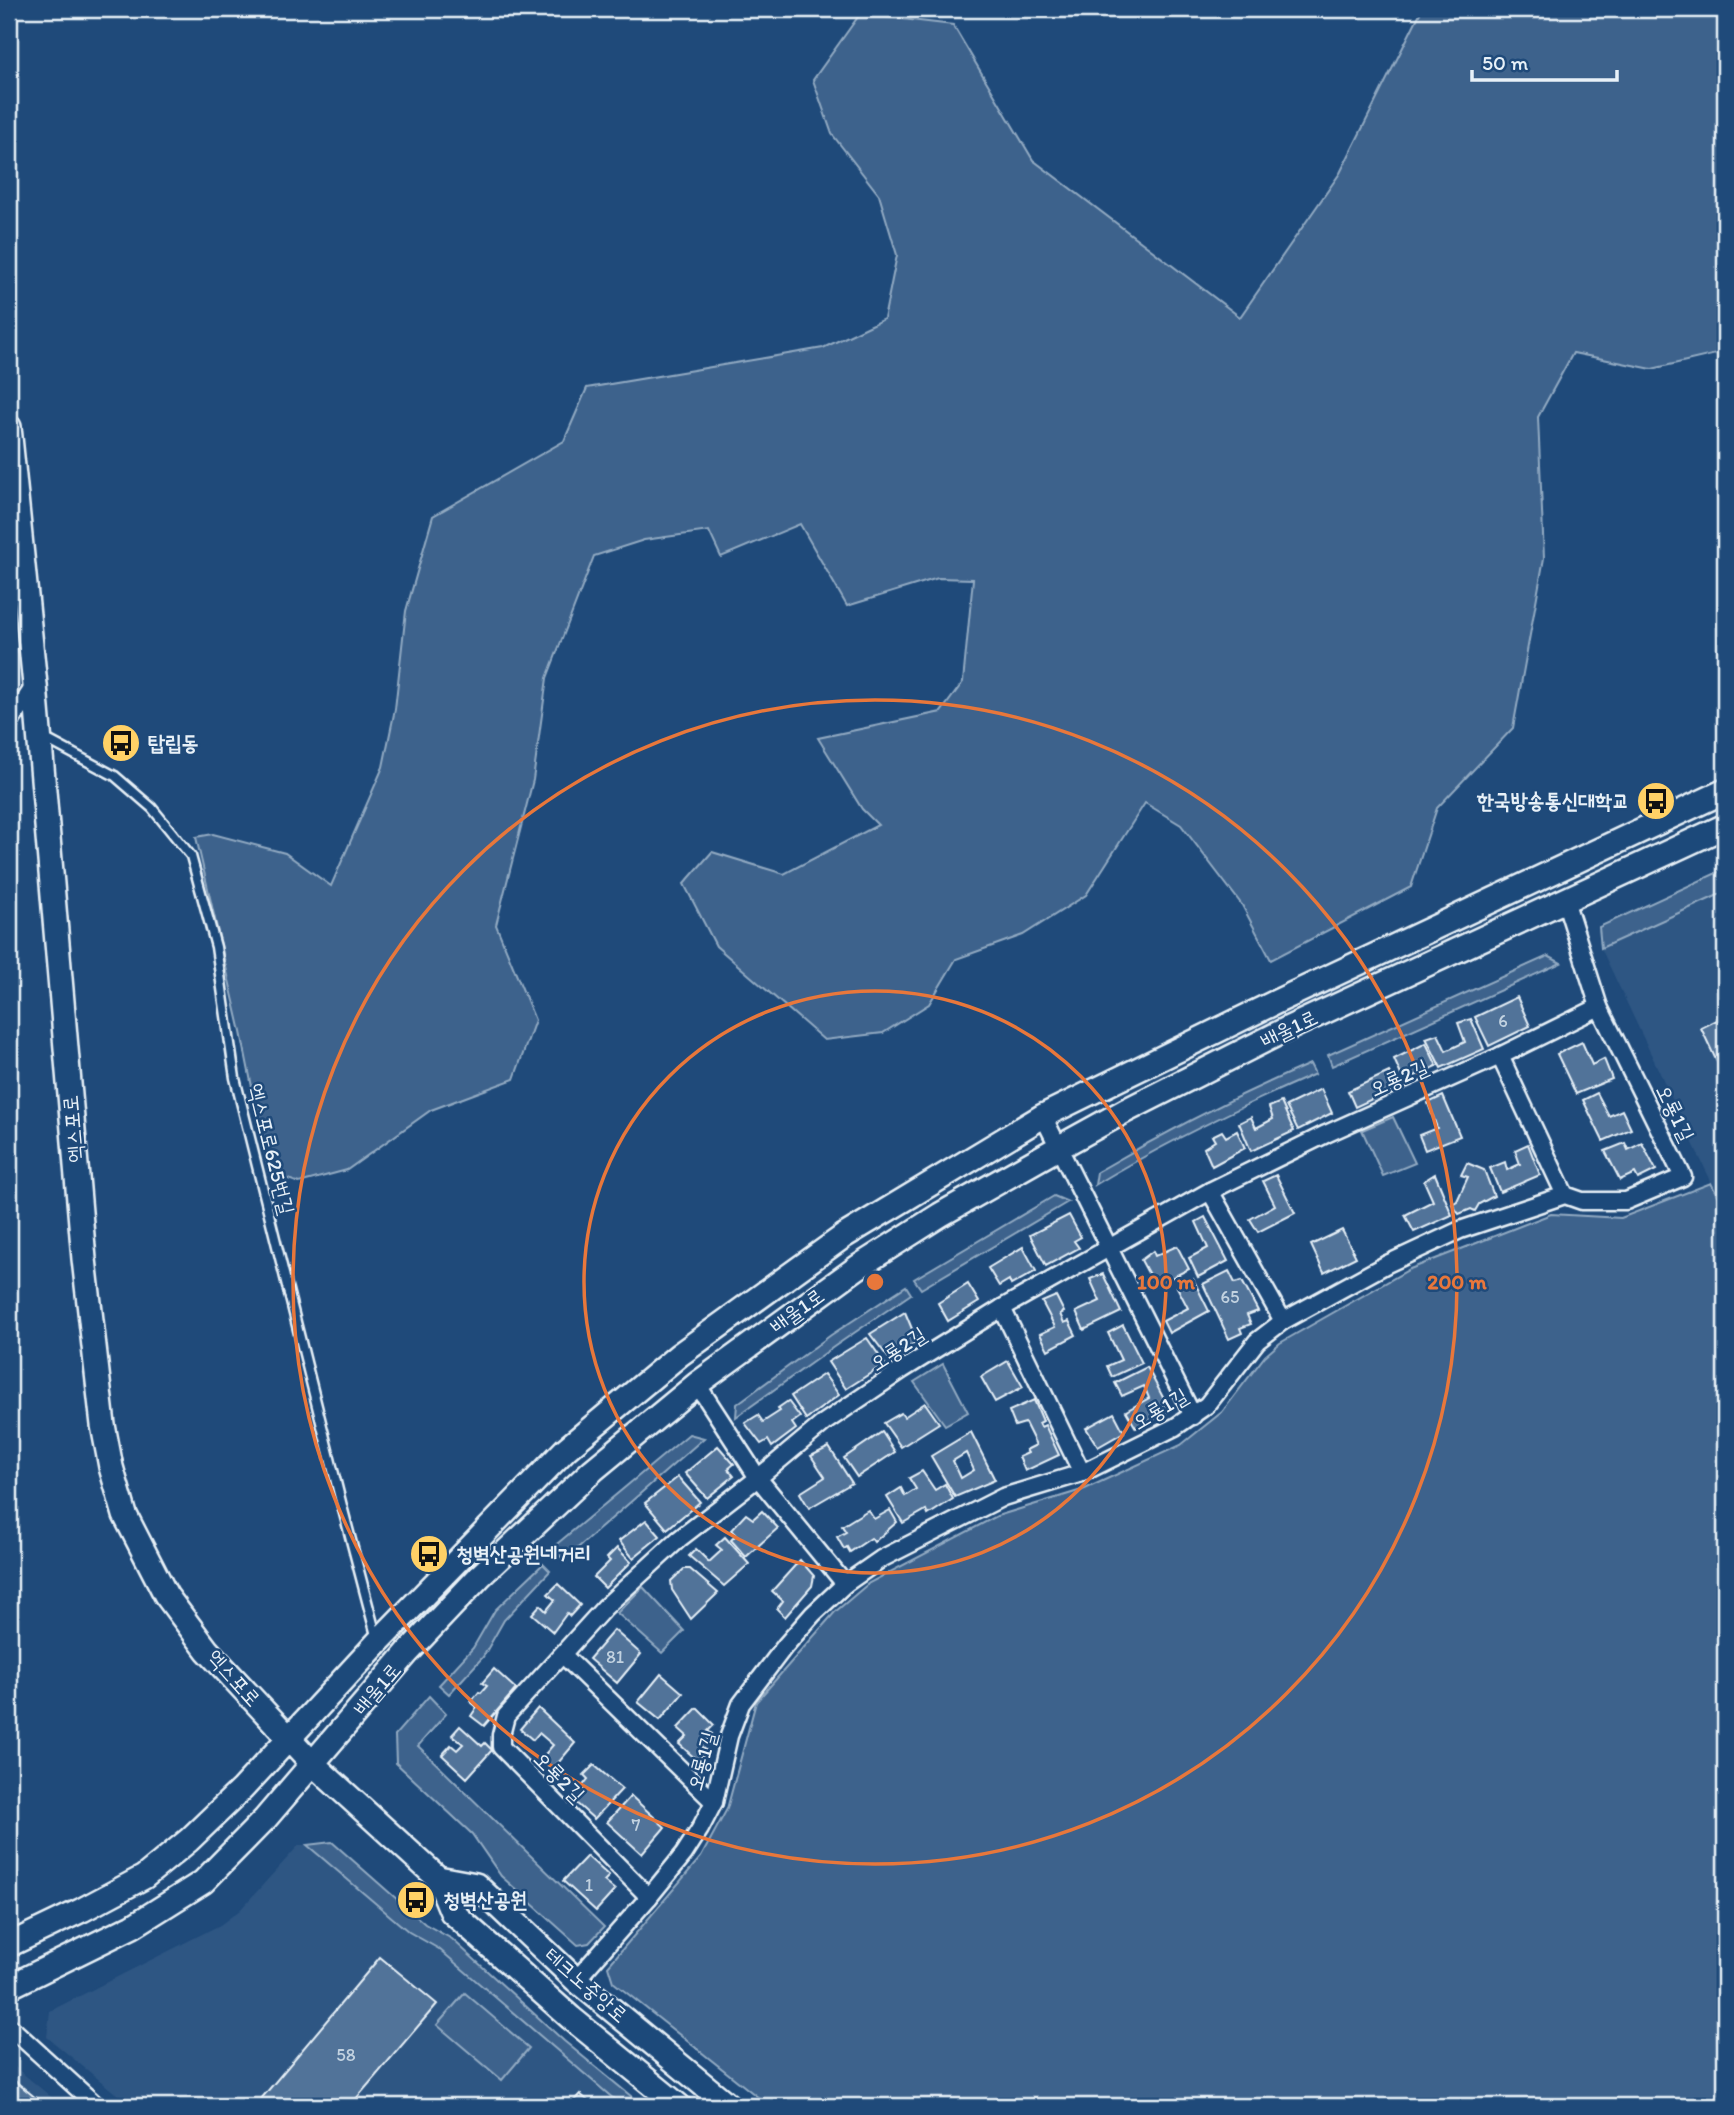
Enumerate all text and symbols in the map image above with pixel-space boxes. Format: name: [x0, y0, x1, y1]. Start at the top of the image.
scale bar: [1472, 38, 1617, 82]
text: 50 m: [1482, 50, 1529, 75]
bus stop icon: 탑립동: [100, 722, 142, 764]
place label: 탑립동: [148, 730, 199, 755]
bus stop icon: 한국방송통신대학교: [1635, 780, 1677, 822]
place label: 한국방송통신대학교: [1476, 788, 1629, 813]
street label: 배울1로: [1256, 1004, 1321, 1053]
house number: 6: [1498, 1010, 1508, 1032]
street label: 오룡2길: [1366, 1054, 1432, 1102]
street label: 오룡1길: [1651, 1080, 1700, 1146]
street label: 엑스포로625번길: [243, 1081, 300, 1217]
street label: 엑스포로: [57, 1094, 88, 1164]
text: 100 m: [1137, 1269, 1195, 1294]
text: 200 m: [1427, 1269, 1487, 1294]
centre of rings: [863, 1270, 887, 1294]
street label: 배울1로: [765, 1283, 829, 1338]
house number: 65: [1221, 1286, 1239, 1308]
street label: 오룡2길: [865, 1321, 931, 1376]
street label: 오룡1길: [1127, 1382, 1192, 1435]
bus stop icon: 청벽산공원네거리: [408, 1533, 450, 1575]
place label: 청벽산공원네거리: [456, 1541, 591, 1566]
street label: 엑스포로: [202, 1644, 266, 1711]
house number: 81: [606, 1646, 624, 1668]
street label: 배울1로: [348, 1657, 406, 1720]
street label: 오룡1길: [682, 1728, 721, 1793]
street label: 오룡2길: [529, 1746, 590, 1807]
house number: 7: [632, 1814, 641, 1836]
house number: 1: [585, 1874, 593, 1896]
bus stop icon: 청벽산공원: [395, 1879, 437, 1921]
place label: 청벽산공원: [443, 1887, 528, 1912]
street label: 테크노중앙로: [540, 1942, 633, 2027]
house number: 58: [336, 2044, 356, 2066]

